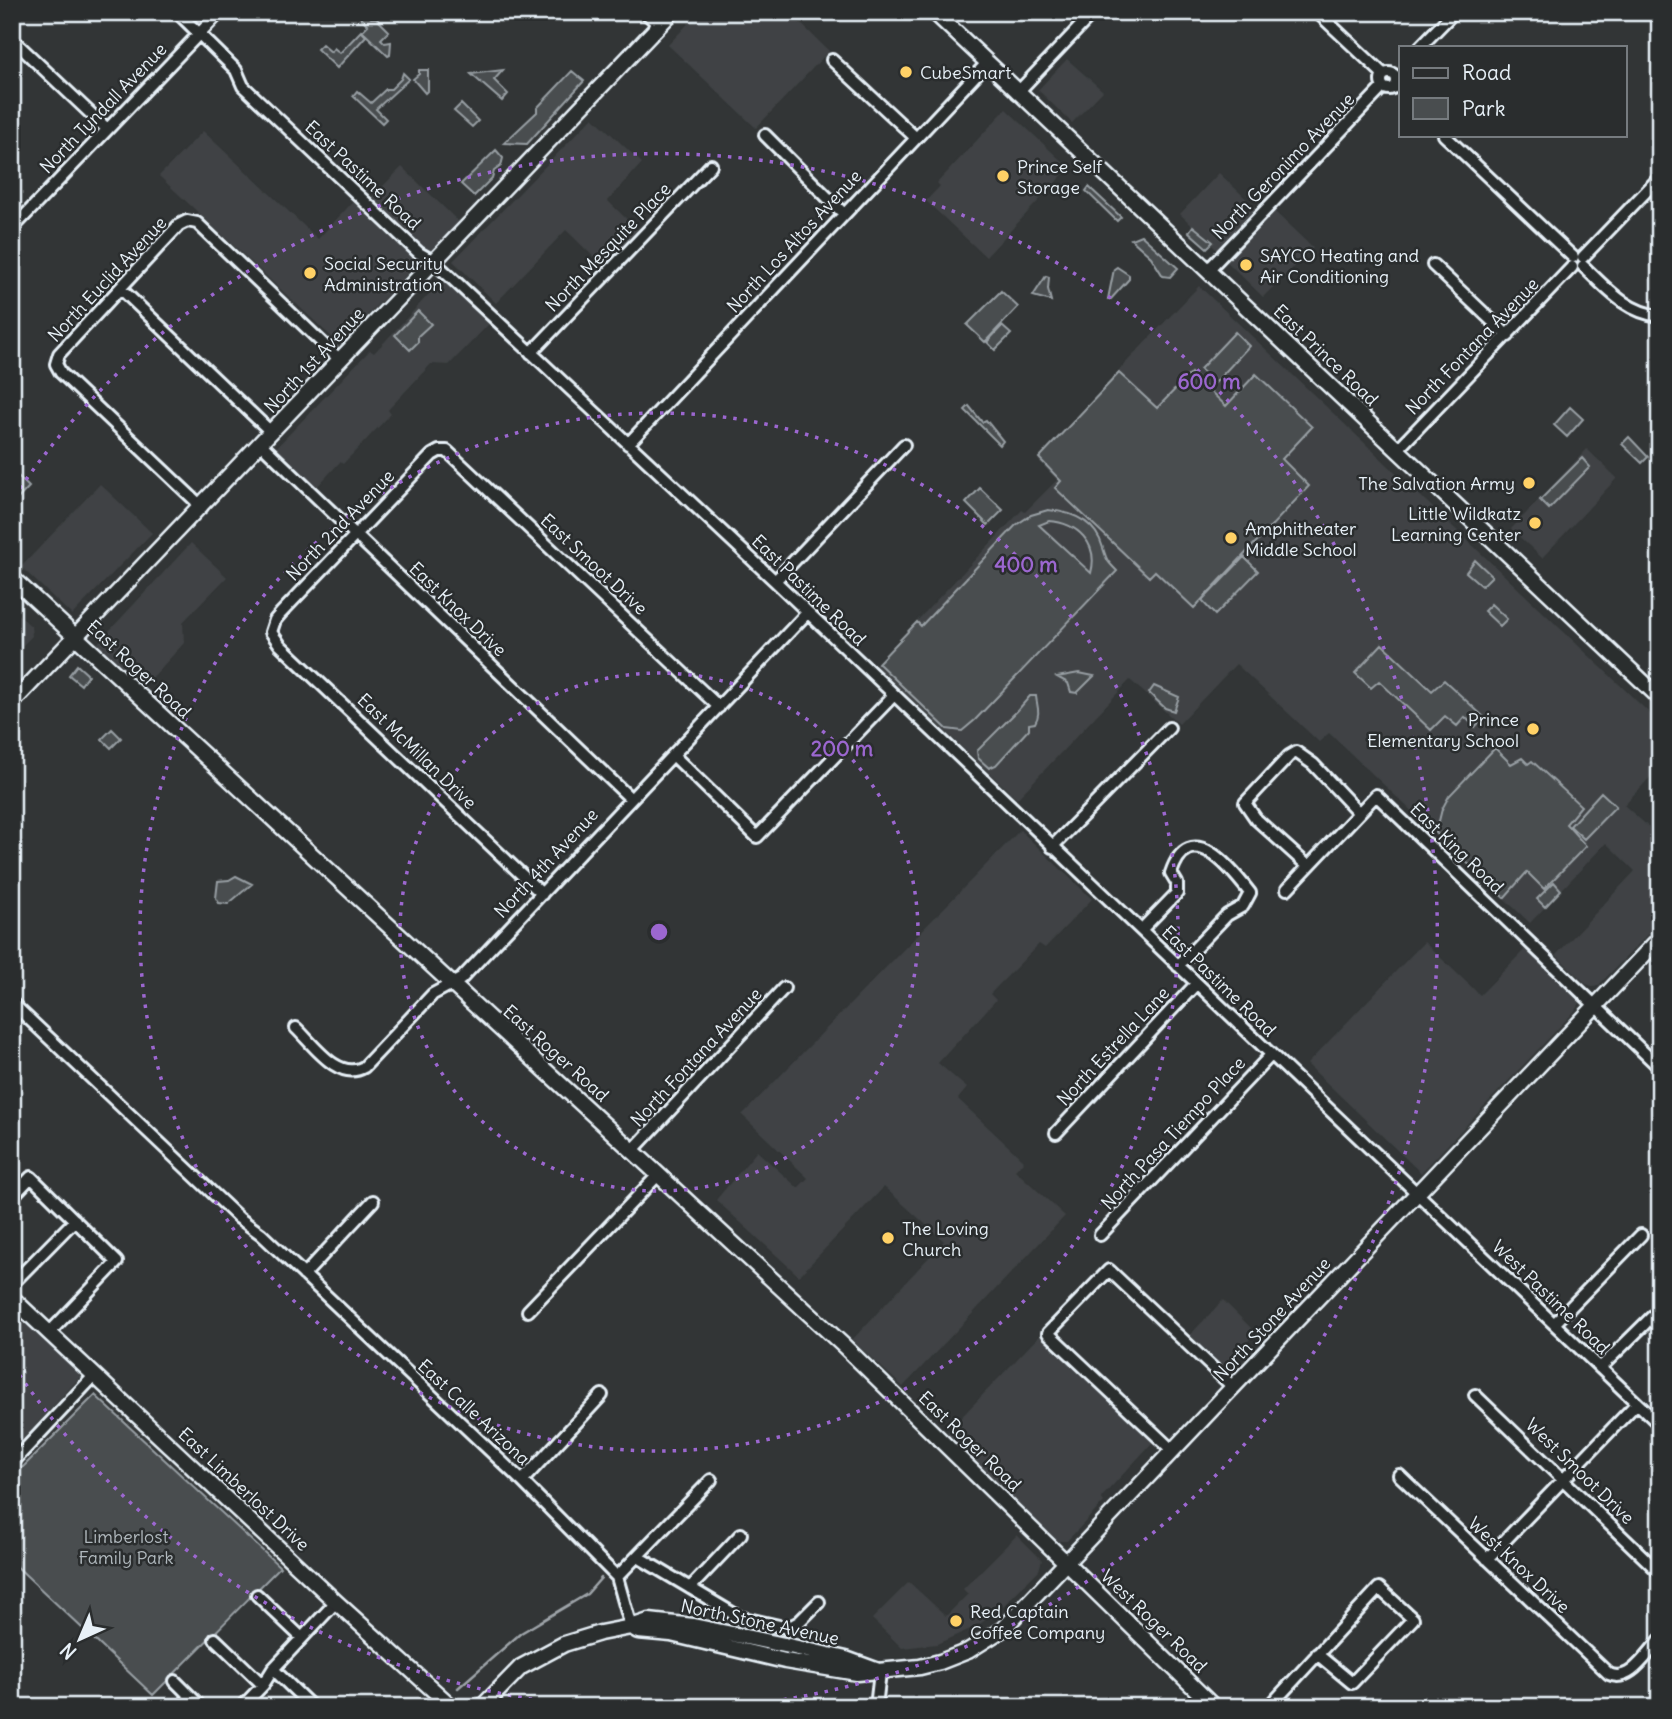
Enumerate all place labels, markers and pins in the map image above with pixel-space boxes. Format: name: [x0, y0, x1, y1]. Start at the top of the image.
place label: CubeSmart: [920, 61, 1011, 84]
marker: CubeSmart: [898, 64, 914, 80]
place label: Prince Self Storage: [1017, 155, 1103, 199]
marker: Prince Self Storage: [995, 168, 1011, 184]
place label: SAYCO Heating and Air Conditioning: [1260, 244, 1420, 288]
place label: Social Security Administration: [324, 252, 443, 296]
marker: SAYCO Heating and Air Conditioning: [1238, 257, 1254, 273]
marker: Social Security Administration: [302, 265, 318, 281]
place label: The Salvation Army: [1358, 472, 1515, 495]
marker: The Salvation Army: [1521, 475, 1537, 491]
place label: Little Wildkatz Learning Center: [1391, 502, 1522, 546]
marker: Little Wildkatz Learning Center: [1527, 515, 1543, 531]
place label: Amphitheater Middle School: [1245, 517, 1357, 561]
marker: Amphitheater Middle School: [1223, 530, 1239, 546]
place label: Prince Elementary School: [1367, 708, 1519, 752]
marker: Prince Elementary School: [1525, 721, 1541, 737]
centre of rings: [647, 920, 671, 944]
place label: The Loving Church: [902, 1217, 989, 1261]
marker: The Loving Church: [880, 1230, 896, 1246]
place label: Red Captain Coffee Company: [970, 1600, 1105, 1644]
marker: Red Captain Coffee Company: [948, 1613, 964, 1629]

